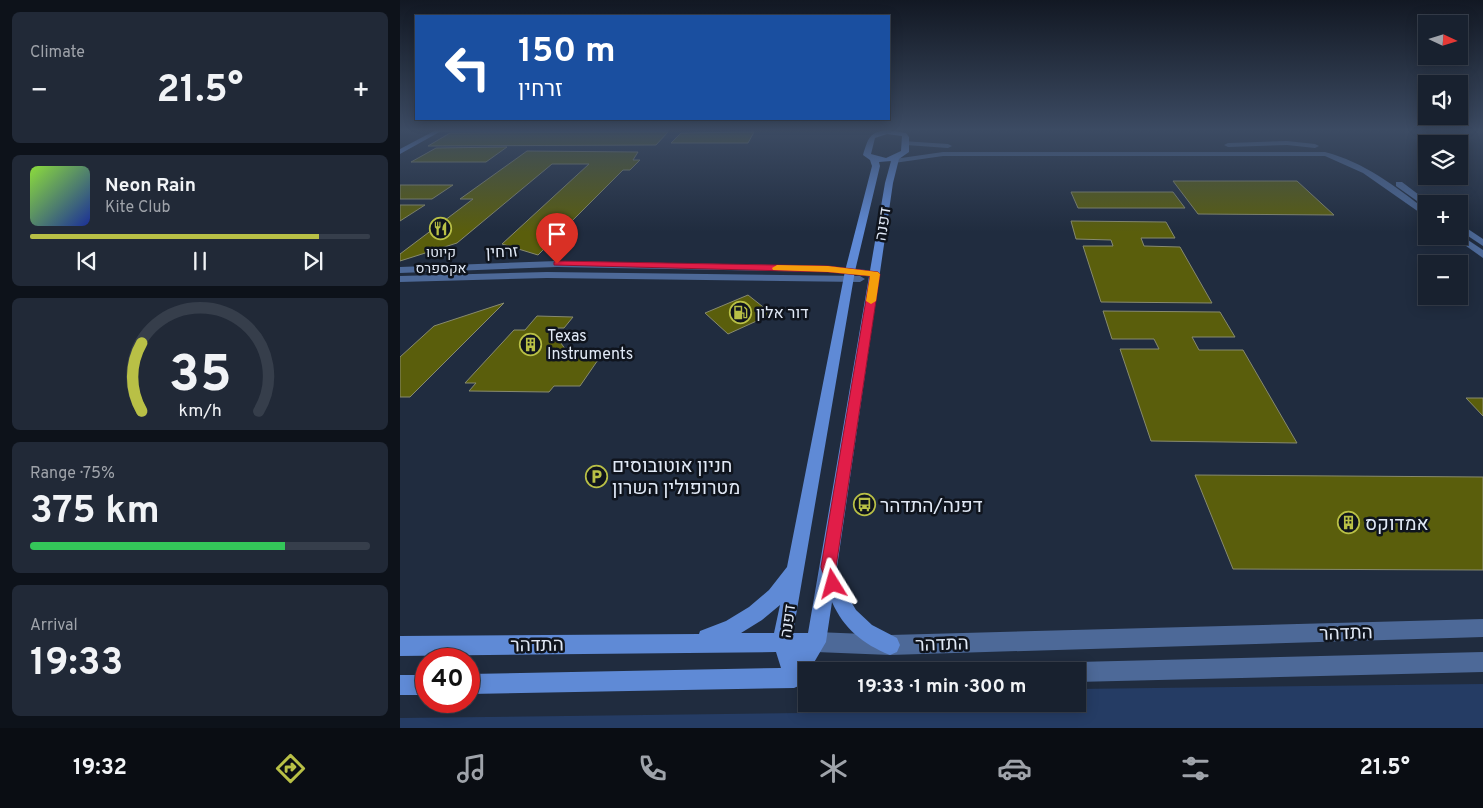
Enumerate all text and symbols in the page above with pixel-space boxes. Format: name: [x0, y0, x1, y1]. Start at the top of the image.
north arrow: [1418, 15, 1468, 65]
map controls: [1418, 15, 1468, 305]
text: 150 m: [518, 30, 616, 74]
icon: left: [435, 35, 500, 100]
text: Climate: [30, 43, 85, 63]
text: 21.5°: [157, 67, 243, 116]
text: −: [30, 74, 48, 110]
text: +: [352, 74, 370, 110]
button: sound: [1418, 75, 1468, 125]
text: זרחין: [518, 77, 563, 104]
button: layers: [1418, 135, 1468, 185]
text: Neon Rain: [105, 174, 196, 198]
button: +: [1418, 195, 1468, 245]
text: Kite Club: [105, 198, 170, 218]
street label: דפנה: [871, 206, 896, 242]
pin: [536, 213, 578, 264]
restaurant icon: קיוטו אקספרס: [429, 217, 453, 241]
icon: arrive: [543, 220, 571, 248]
street label: זרחין: [485, 242, 519, 264]
place label: קיוטו אקספרס: [415, 245, 467, 278]
icon: previous: [73, 247, 101, 275]
icon: pause: [186, 247, 214, 275]
icon: next: [299, 247, 327, 275]
button: −: [1418, 255, 1468, 305]
fuel station icon: דור אלון: [728, 300, 752, 324]
place label: דור אלון: [756, 304, 808, 324]
place label: Texas Instruments: [547, 327, 633, 365]
building icon: Texas Instruments: [519, 332, 543, 356]
text: 35: [169, 344, 231, 410]
text: km/h: [178, 400, 222, 423]
place label: חניון אוטובוסים מטרופולין השרון: [612, 455, 740, 501]
text: Range · 75%: [30, 464, 115, 484]
parking icon: חניון אוטובוסים מטרופולין השרון: [584, 464, 608, 488]
text: 375 km: [30, 488, 160, 537]
bus stop icon: דפנה/התדהר: [852, 493, 876, 517]
place label: דפנה/התדהר: [880, 495, 983, 519]
building icon: אמדוקס: [1337, 511, 1361, 535]
place label: אמדוקס: [1365, 513, 1429, 537]
position arrow: [806, 557, 858, 609]
street label: דפנה: [777, 603, 801, 639]
text: Arrival: [30, 616, 78, 636]
street label: התדהר: [1319, 621, 1373, 647]
street label: התדהר: [915, 632, 969, 658]
street label: התדהר: [510, 634, 564, 658]
text: 19:33: [30, 640, 123, 689]
speed limit sign: 40: [415, 648, 480, 713]
text: 19:33 · 1 min · 300 m: [858, 675, 1026, 699]
icon: directions: [273, 751, 308, 786]
icon: music: [454, 751, 489, 786]
icon: phone: [635, 751, 670, 786]
icon: climate: [816, 751, 851, 786]
icon: car: [997, 751, 1032, 786]
icon: filters: [1178, 751, 1213, 786]
text: 19:32: [73, 755, 127, 782]
text: 21.5°: [1360, 755, 1410, 782]

